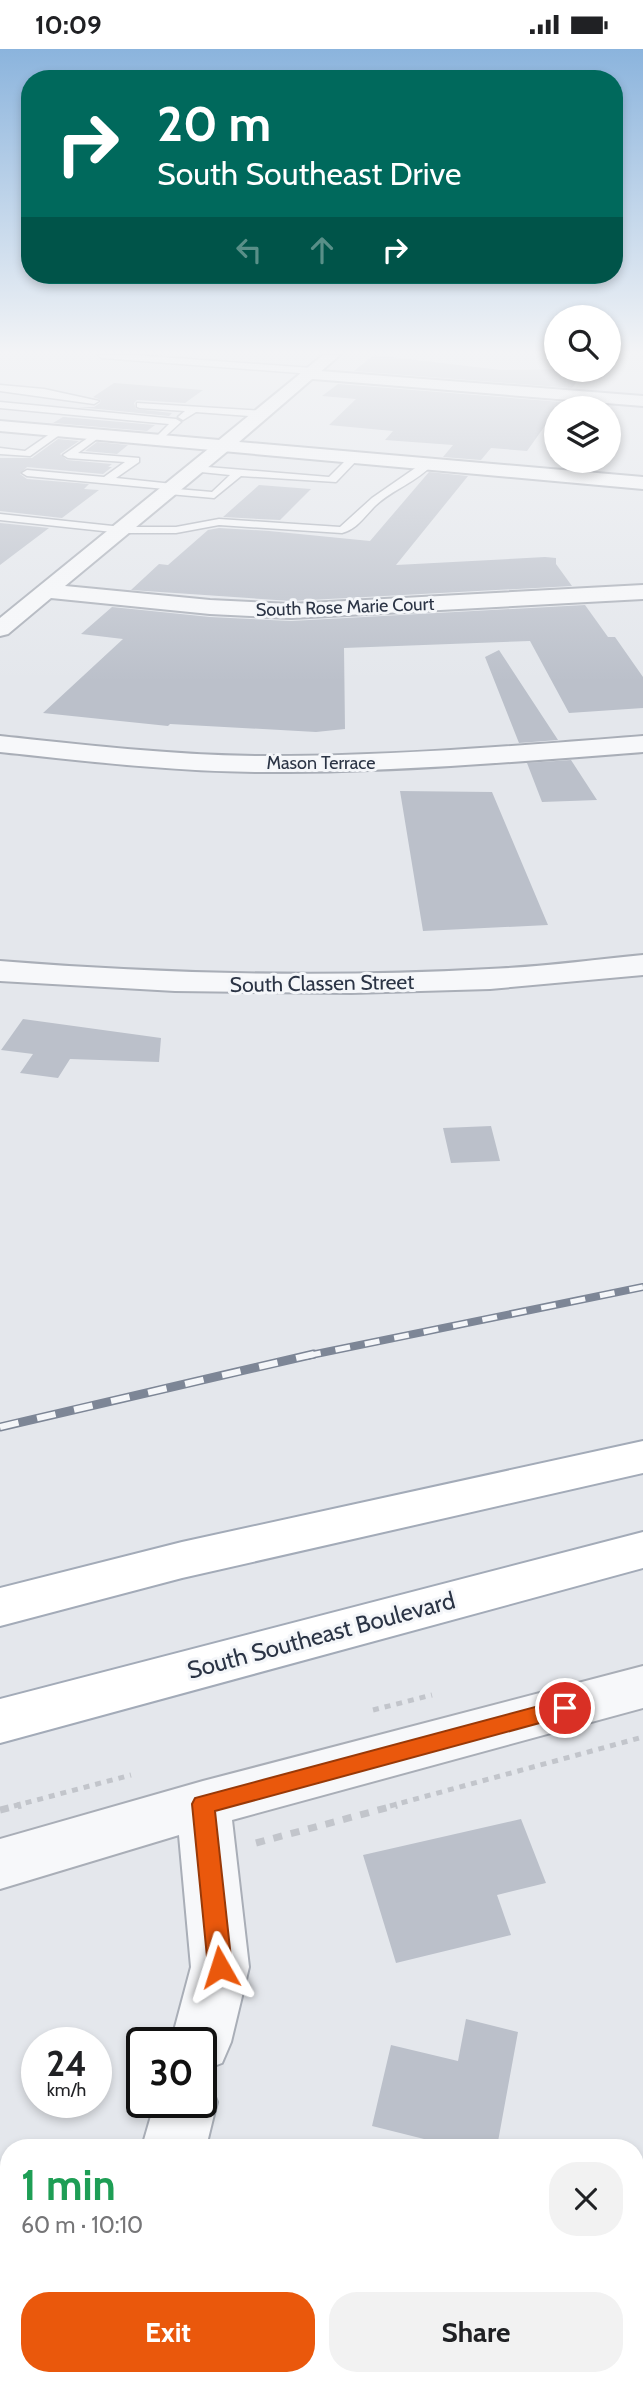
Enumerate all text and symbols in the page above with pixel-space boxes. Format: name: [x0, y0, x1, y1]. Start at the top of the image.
text: 10:09: [35, 9, 102, 41]
text: 20 m: [157, 94, 271, 153]
icon: right: [42, 98, 133, 189]
text: South Southeast Drive: [157, 154, 461, 193]
icon: left: [230, 231, 268, 269]
icon: ahead: [303, 231, 341, 269]
icon: right: [376, 231, 414, 269]
map controls: [544, 305, 621, 473]
button: search: [544, 305, 621, 382]
button: layers: [544, 396, 621, 473]
street label: South Rose Marie Court: [255, 593, 435, 621]
street label: Mason Terrace: [266, 752, 376, 774]
street label: South Classen Street: [230, 969, 414, 997]
street label: South Southeast Boulevard: [184, 1585, 458, 1685]
pin: [535, 1678, 595, 1738]
icon: arrive: [546, 1689, 584, 1727]
position arrow: [183, 1930, 257, 2004]
speed limit sign: 30: [126, 2027, 217, 2118]
text: 24: [46, 2042, 87, 2085]
text: km/h: [47, 2079, 86, 2101]
text: 1 min: [21, 2159, 116, 2211]
button: close: [549, 2162, 623, 2236]
text: 60 m · 10:10: [21, 2211, 143, 2239]
button: Exit: [21, 2292, 315, 2372]
button: Share: [329, 2292, 623, 2372]

